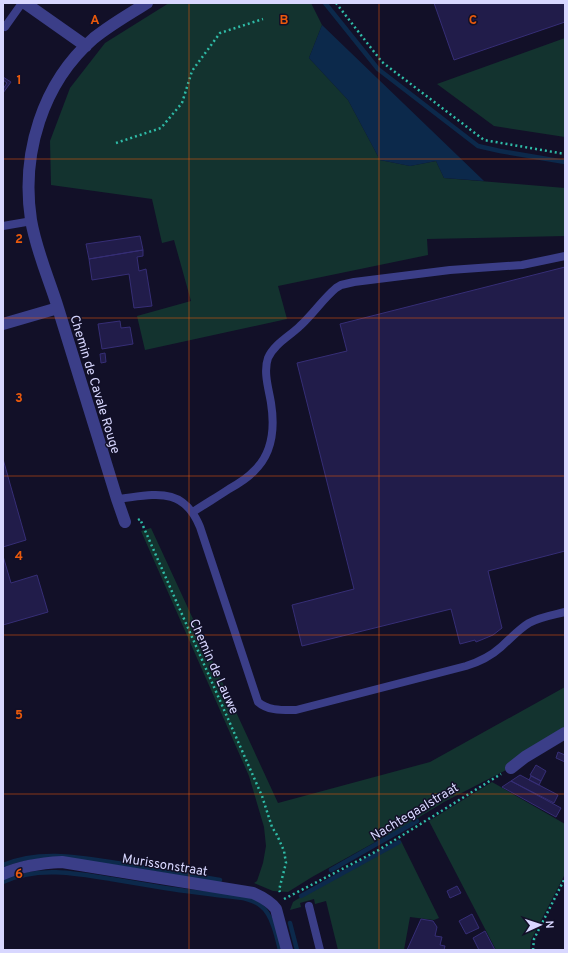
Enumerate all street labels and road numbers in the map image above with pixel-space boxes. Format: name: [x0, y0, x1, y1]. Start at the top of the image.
street label: Chemin de Cavale Rouge: [65, 313, 123, 456]
street label: Chemin de Lauwe: [185, 617, 241, 717]
street label: Nachtegaalstraat: [368, 780, 462, 845]
street label: Murissonstraat: [121, 851, 209, 881]

